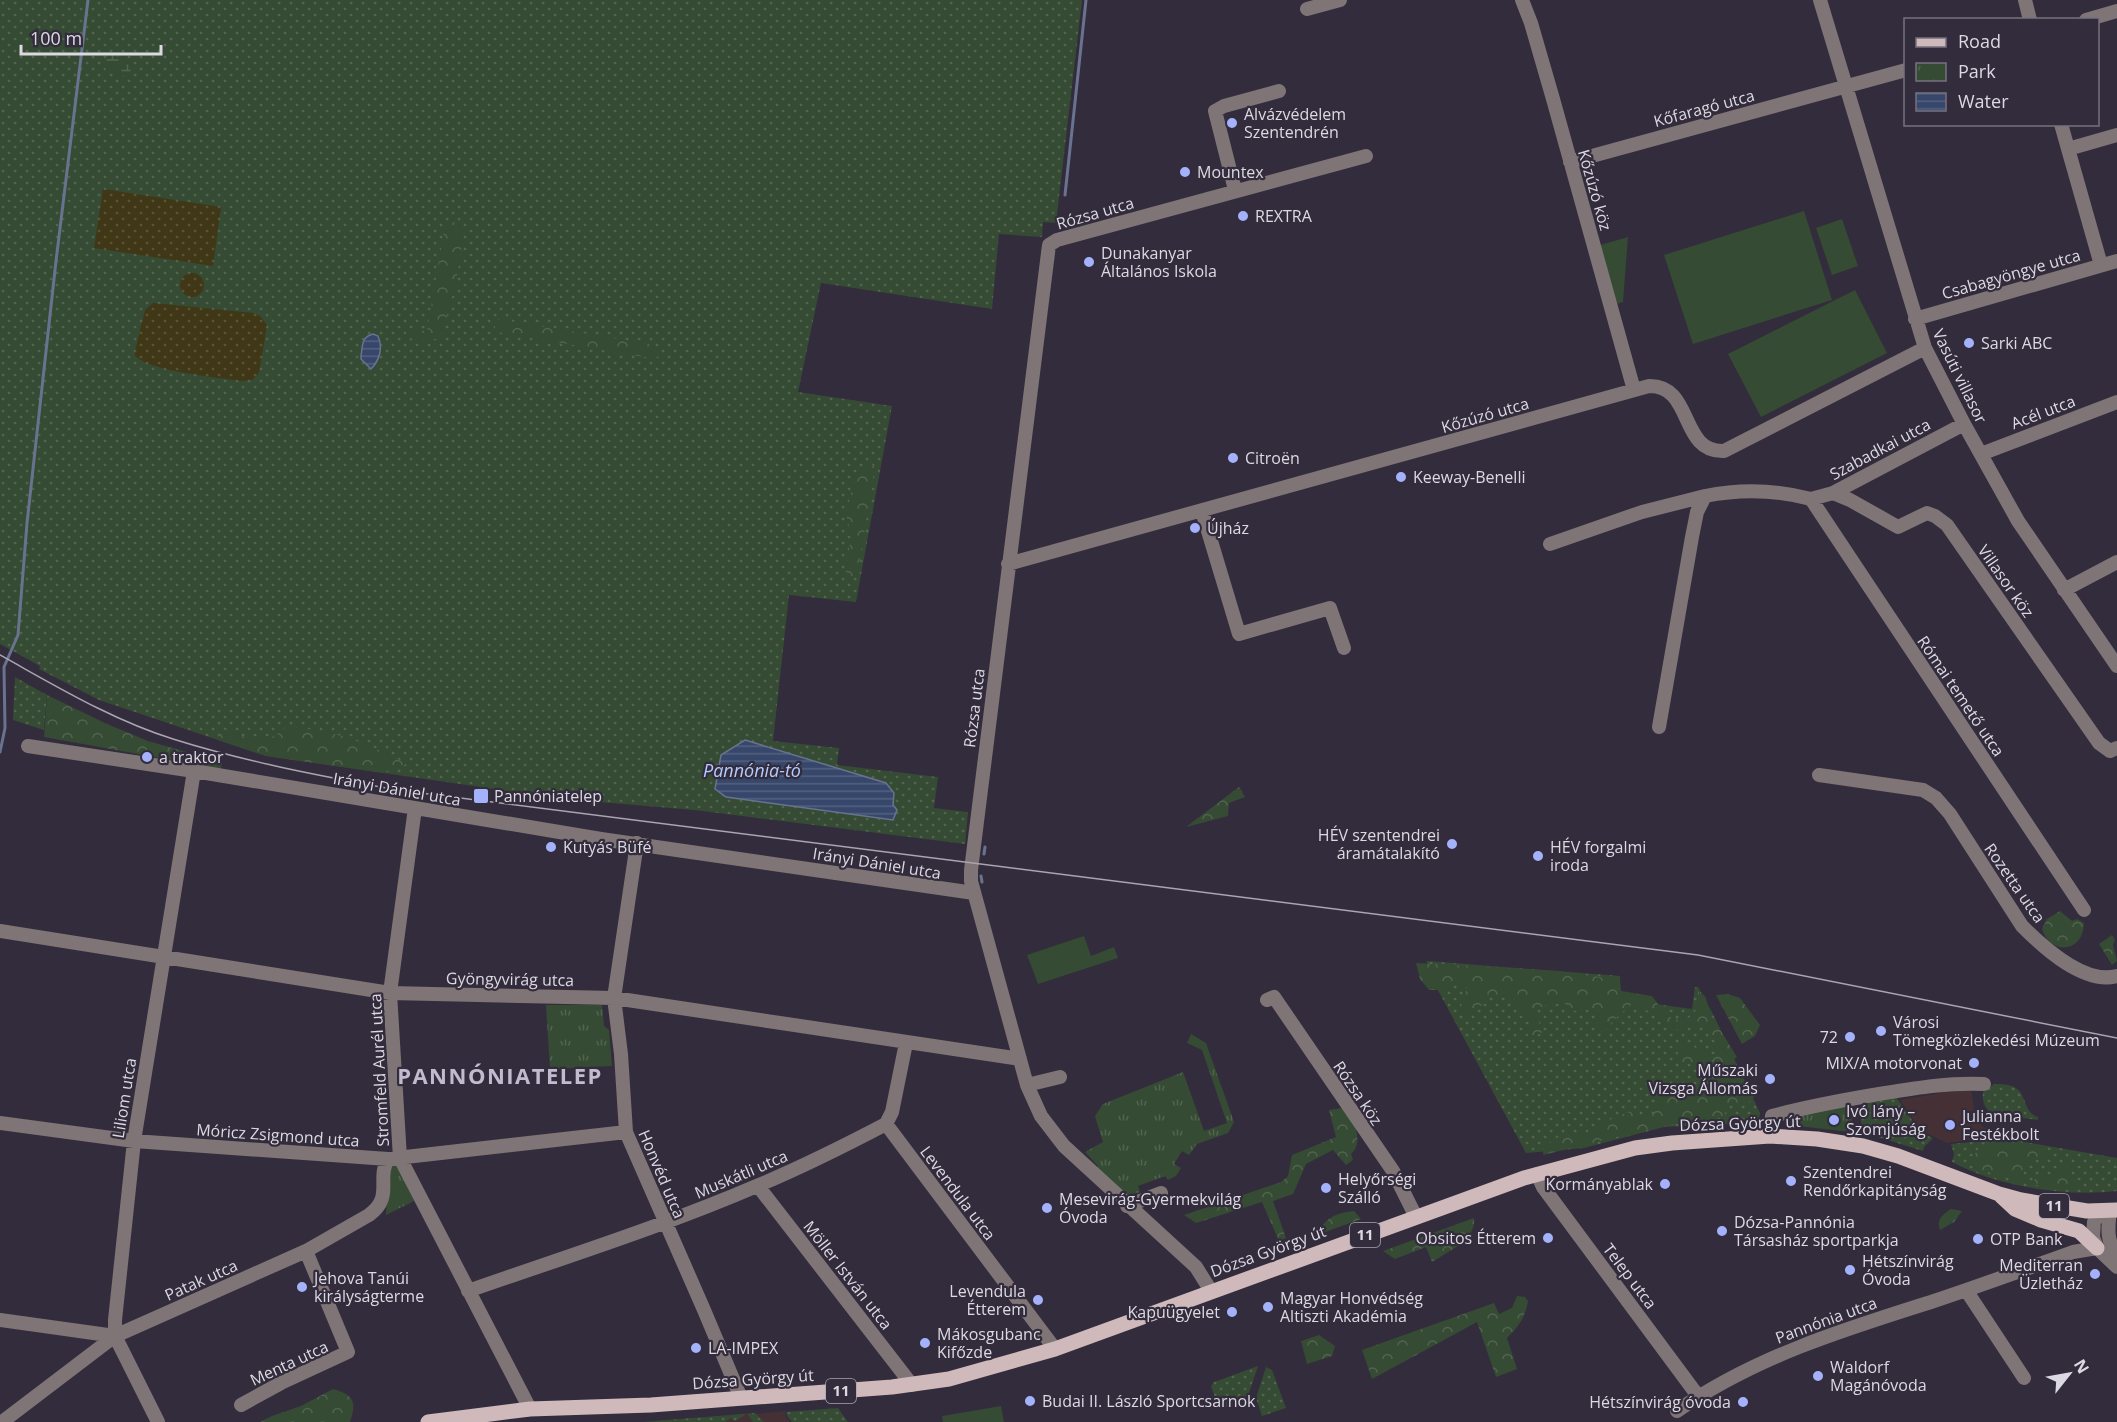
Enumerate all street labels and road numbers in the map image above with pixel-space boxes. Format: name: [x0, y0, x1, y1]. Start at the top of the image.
street label: Kőfaragó utca: [1651, 84, 1757, 132]
street label: Kőzúzó köz: [1573, 147, 1617, 233]
street label: Rózsa utca: [1054, 191, 1136, 235]
street label: Csabagyöngye utca: [1939, 244, 2083, 304]
street label: Vasúti villasor: [1928, 325, 1993, 427]
street label: Acél utca: [2008, 390, 2078, 434]
street label: Kőzúzó utca: [1439, 392, 1531, 438]
street label: Szabadkai utca: [1826, 413, 1934, 485]
street label: Villasor köz: [1973, 540, 2039, 622]
street label: Római temető utca: [1912, 631, 2010, 761]
street label: Rózsa utca: [958, 667, 990, 749]
street label: Irányi Dániel utca: [331, 767, 463, 811]
street label: Rozetta utca: [1979, 839, 2051, 927]
street label: Irányi Dániel utca: [811, 842, 943, 884]
street label: Gyöngyvirág utca: [446, 967, 574, 991]
street label: Stromfeld Aurél utca: [364, 993, 394, 1147]
street label: Liliom utca: [107, 1056, 141, 1140]
street label: Rózsa köz: [1328, 1057, 1388, 1129]
street label: Dózsa György út: [1679, 1110, 1801, 1136]
street label: Móricz Zsigmond utca: [196, 1118, 360, 1152]
street label: Honvéd utca: [633, 1126, 691, 1222]
street label: Levendula utca: [915, 1141, 1001, 1245]
street label: Muskátli utca: [691, 1145, 791, 1203]
road number: 11: [2039, 1194, 2069, 1218]
street label: Möller István utca: [799, 1216, 897, 1334]
street label: Dózsa György út: [1207, 1220, 1329, 1282]
road number: 11: [1350, 1223, 1380, 1247]
street label: Telep utca: [1598, 1239, 1662, 1313]
street label: Patak utca: [161, 1254, 241, 1306]
street label: Pannónia utca: [1772, 1291, 1880, 1349]
street label: Menta utca: [246, 1335, 332, 1391]
street label: Dózsa György út: [692, 1364, 815, 1394]
road number: 11: [826, 1379, 856, 1403]

